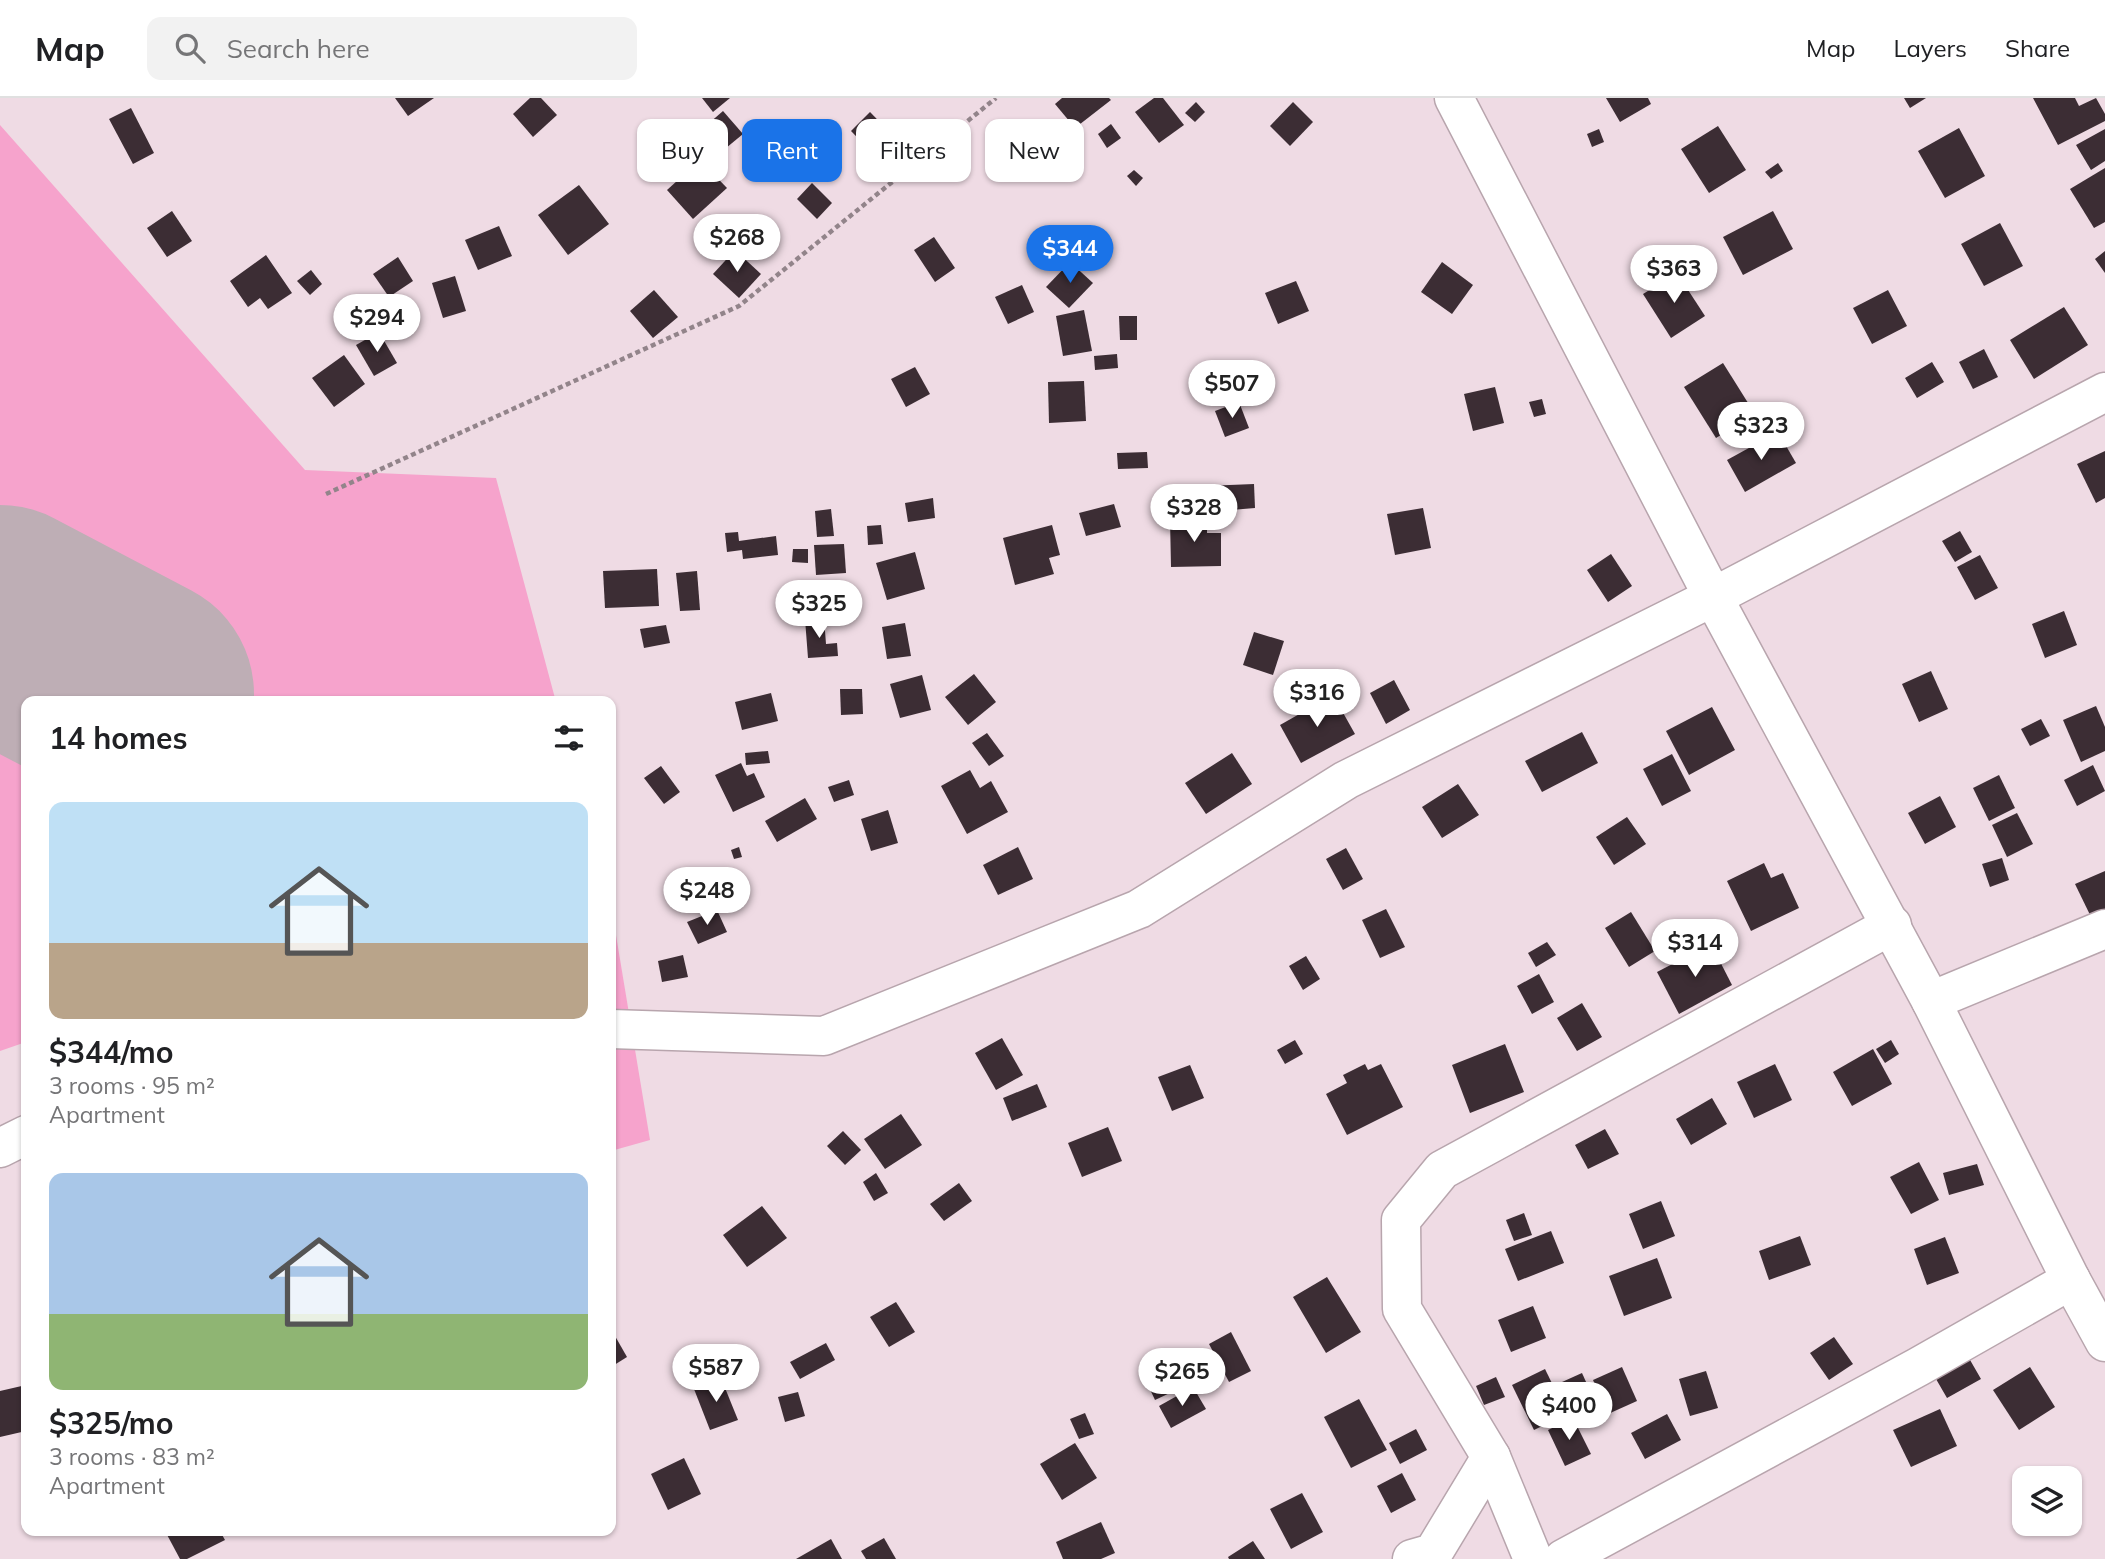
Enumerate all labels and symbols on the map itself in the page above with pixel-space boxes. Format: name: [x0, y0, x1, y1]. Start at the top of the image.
pin: $268: [696, 214, 778, 274]
pin: $344: [1029, 226, 1111, 285]
pin: $363: [1633, 246, 1715, 305]
pin: $294: [336, 294, 418, 354]
pin: $507: [1191, 360, 1273, 420]
pin: $323: [1720, 402, 1802, 462]
pin: $328: [1153, 484, 1235, 544]
pin: $325: [778, 580, 860, 640]
pin: $316: [1276, 670, 1358, 729]
pin: $248: [666, 868, 748, 927]
pin: $314: [1654, 920, 1736, 979]
pin: $587: [675, 1344, 757, 1404]
pin: $265: [1141, 1348, 1223, 1408]
pin: $400: [1528, 1382, 1610, 1442]

